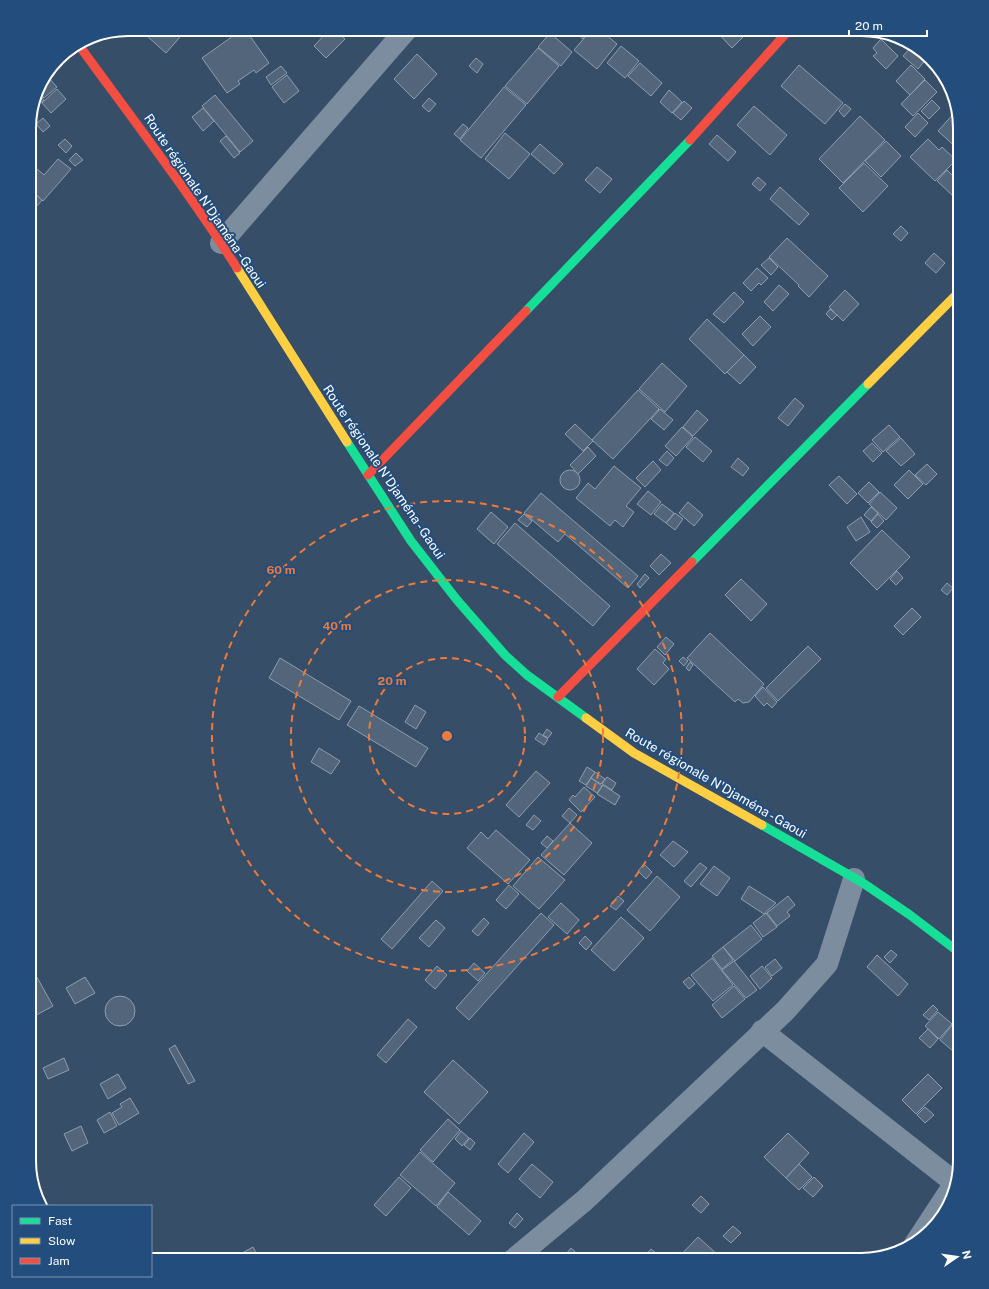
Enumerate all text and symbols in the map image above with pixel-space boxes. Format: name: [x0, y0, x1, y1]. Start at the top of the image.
scale bar: [849, 12, 927, 38]
text: 20 m: [855, 19, 883, 33]
street label: Route régionale N'Djaména - Gaoui: [141, 111, 269, 291]
street label: Route régionale N'Djaména - Gaoui: [320, 382, 448, 562]
text: 60 m: [266, 563, 296, 577]
text: 40 m: [322, 619, 352, 633]
text: 20 m: [378, 674, 407, 688]
street label: Route régionale N'Djaména - Gaoui: [623, 725, 809, 841]
centre of rings: [440, 729, 454, 743]
legend: [12, 1205, 152, 1277]
text: Fast: [48, 1214, 73, 1228]
text: Slow: [48, 1234, 76, 1248]
north arrow: [937, 1237, 977, 1277]
text: N: [960, 1249, 974, 1260]
text: Jam: [48, 1254, 70, 1268]

